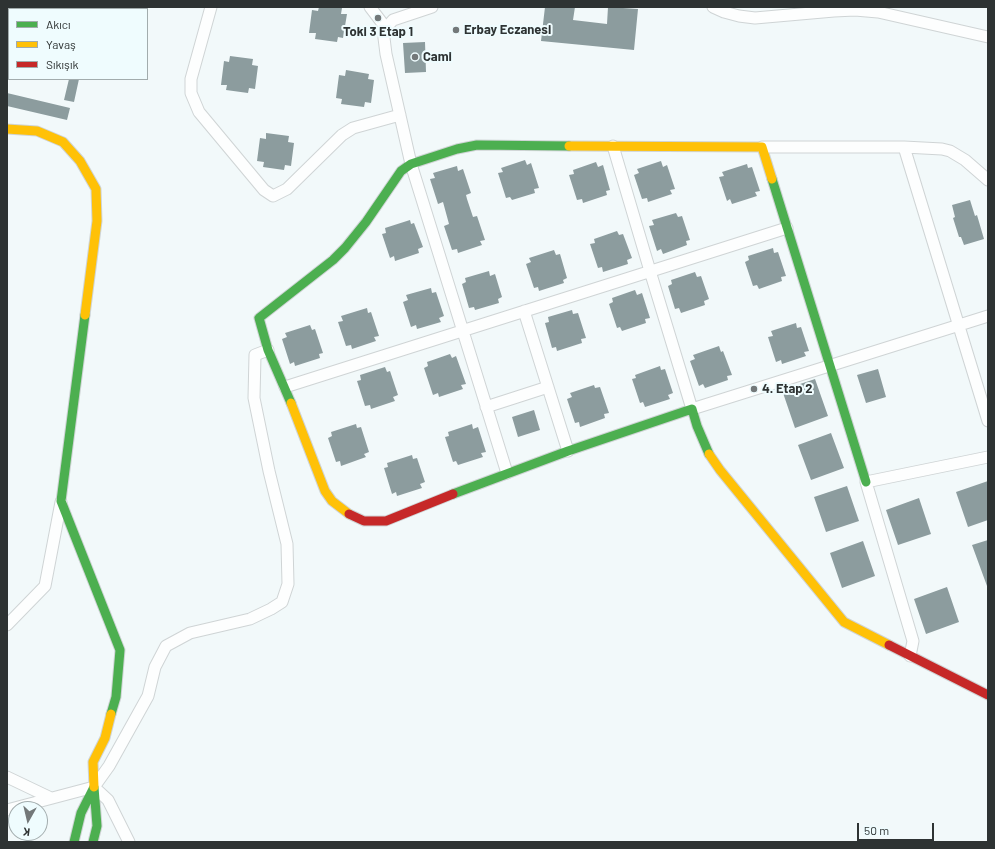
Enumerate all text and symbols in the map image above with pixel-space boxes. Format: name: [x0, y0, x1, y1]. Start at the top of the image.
legend: [8, 8, 148, 80]
marker: Toki 3 Etap 1: [373, 13, 383, 23]
text: Akıcı: [46, 17, 71, 31]
place label: Erbay Eczanesi: [464, 22, 551, 38]
place label: Toki 3 Etap 1: [343, 24, 413, 40]
marker: Erbay Eczanesi: [451, 25, 461, 35]
text: Yavaş: [46, 37, 76, 51]
place label: Cami: [423, 49, 452, 65]
marker: Cami: [410, 52, 420, 62]
text: Sıkışık: [46, 57, 78, 71]
place label: 4. Etap 2: [762, 381, 813, 397]
marker: 4. Etap 2: [749, 384, 759, 394]
north arrow: [8, 801, 48, 841]
scale bar: [859, 815, 936, 841]
text: 50 m: [864, 823, 889, 837]
text: K: [22, 825, 31, 839]

